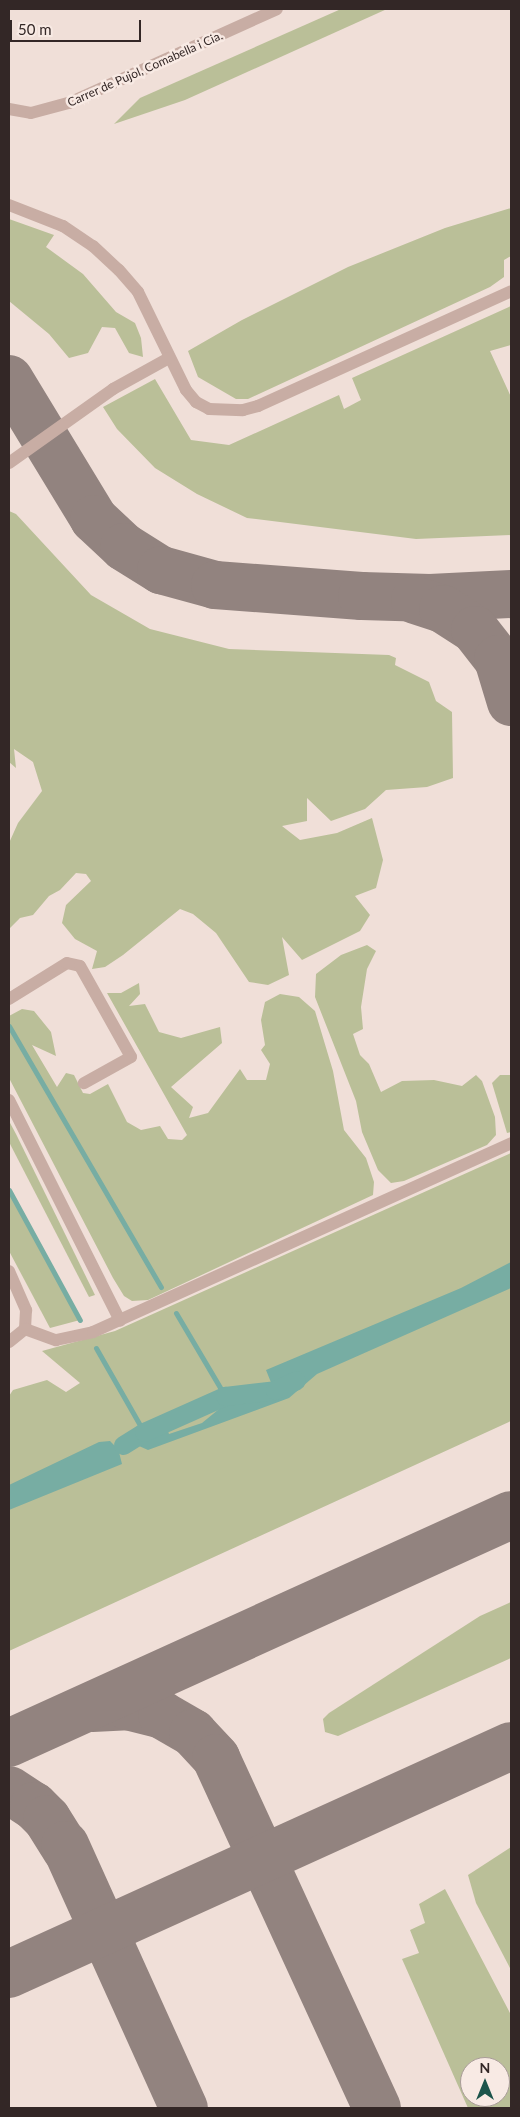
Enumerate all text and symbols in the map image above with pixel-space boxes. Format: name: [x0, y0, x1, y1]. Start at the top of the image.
scale bar: [12, 10, 144, 42]
text: 50 m: [18, 20, 52, 38]
street label: Carrer de Pujol, Comabella i Cia.: [65, 28, 225, 110]
north arrow: [460, 2057, 510, 2107]
text: N: [480, 2059, 490, 2076]

